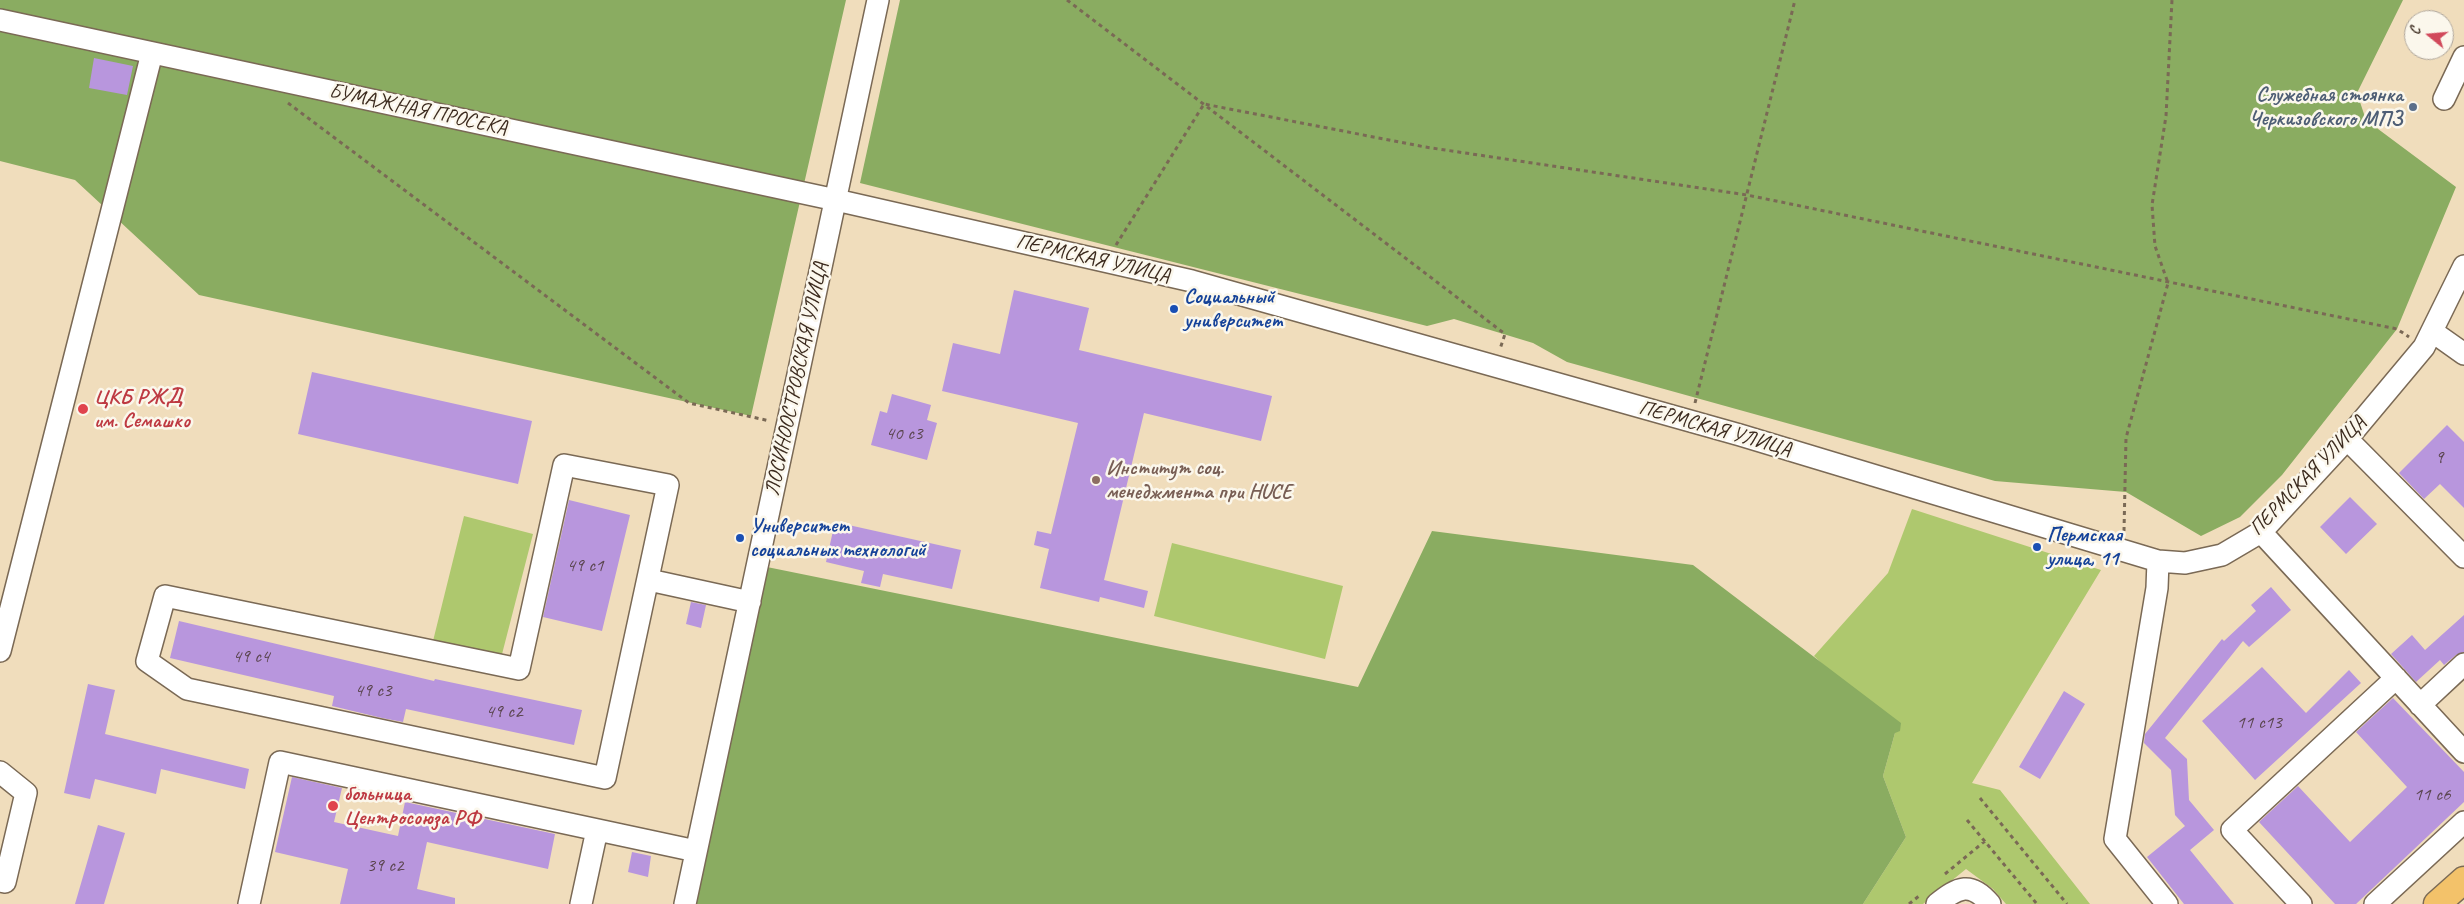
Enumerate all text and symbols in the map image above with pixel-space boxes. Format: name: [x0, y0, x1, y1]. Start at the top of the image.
north arrow: [2404, 10, 2454, 60]
text: С: [2406, 25, 2424, 37]
street label: БУМАЖНАЯ ПРОСЕКА: [327, 79, 509, 141]
place label: Служебная стоянка Черкизовского МПЗ: [2249, 82, 2403, 132]
marker: Служебная стоянка Черкизовского МПЗ: [2407, 101, 2419, 113]
street label: ПЕРМСКАЯ УЛИЦА: [1014, 229, 1172, 289]
street label: ЛОСИНООСТРОВСКАЯ УЛИЦА: [760, 260, 834, 498]
place label: Социальный университет: [1184, 284, 1283, 334]
marker: Социальный университет: [1168, 303, 1180, 315]
place label: ЦКБ РЖД им. Семашко: [94, 384, 190, 434]
street label: ПЕРМСКАЯ УЛИЦА: [1636, 395, 1794, 463]
marker: ЦКБ РЖД им. Семашко: [76, 402, 90, 416]
street label: ПЕРМСКАЯ УЛИЦА: [2244, 411, 2372, 541]
house number: 40 с3: [886, 423, 922, 445]
house number: 9: [2435, 447, 2443, 469]
place label: Институт соц. менеджмента при HUCE: [1106, 455, 1292, 505]
marker: Институт соц. менеджмента при HUCE: [1090, 474, 1102, 486]
place label: Университет социальных технологий: [750, 513, 926, 563]
place label: Пермская улица, 11: [2047, 522, 2122, 572]
marker: Университет социальных технологий: [734, 532, 746, 544]
marker: Пермская улица, 11: [2031, 541, 2043, 553]
house number: 49 с1: [567, 555, 603, 577]
house number: 49 с4: [233, 646, 269, 668]
house number: 49 с3: [355, 680, 391, 702]
house number: 49 с2: [486, 701, 522, 723]
house number: 11 с13: [2236, 712, 2282, 734]
place label: больница Центросоюза РФ: [344, 781, 481, 831]
house number: 11 с6: [2414, 784, 2450, 806]
marker: больница Центросоюза РФ: [326, 799, 340, 813]
house number: 39 с2: [367, 855, 403, 877]

